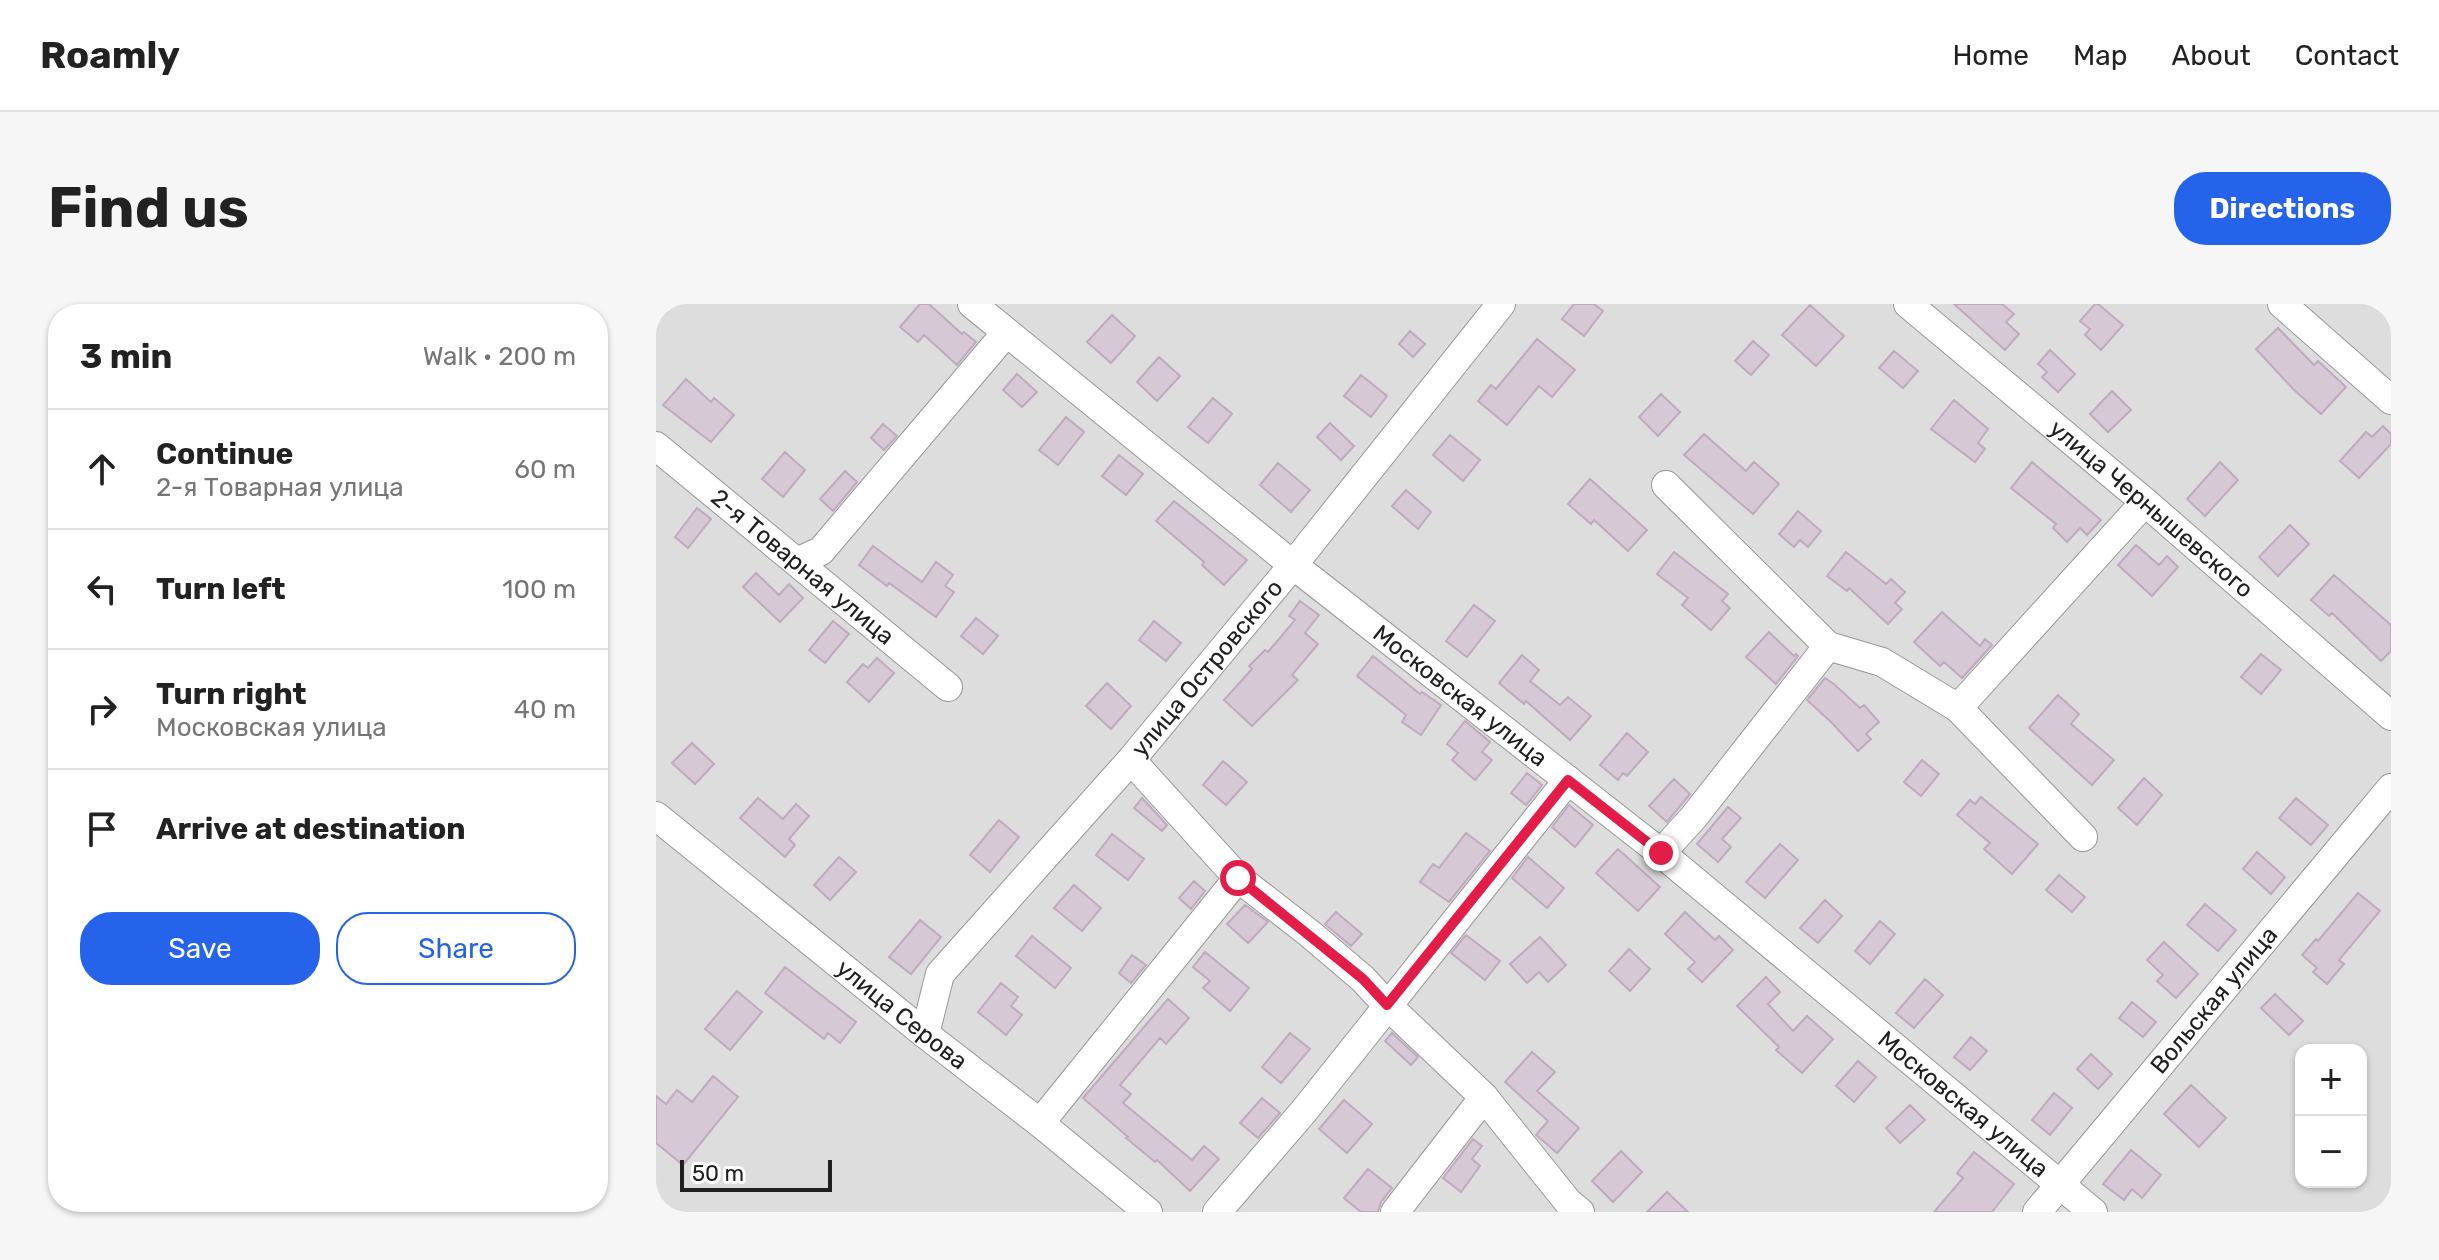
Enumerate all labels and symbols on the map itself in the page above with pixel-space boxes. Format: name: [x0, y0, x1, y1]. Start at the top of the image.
street label: улица Чернышевского: [2044, 414, 2259, 604]
street label: 2-я Товарная улица: [705, 483, 900, 651]
street label: улица Островского: [1126, 574, 1289, 762]
street label: Московская улица: [1368, 619, 1553, 773]
route end: [1643, 835, 1679, 871]
route start: [1220, 860, 1256, 896]
street label: Вольская улица: [2145, 921, 2283, 1079]
street label: улица Серова: [831, 954, 973, 1075]
street label: Московская улица: [1872, 1025, 2054, 1183]
scale bar: [680, 1156, 832, 1192]

